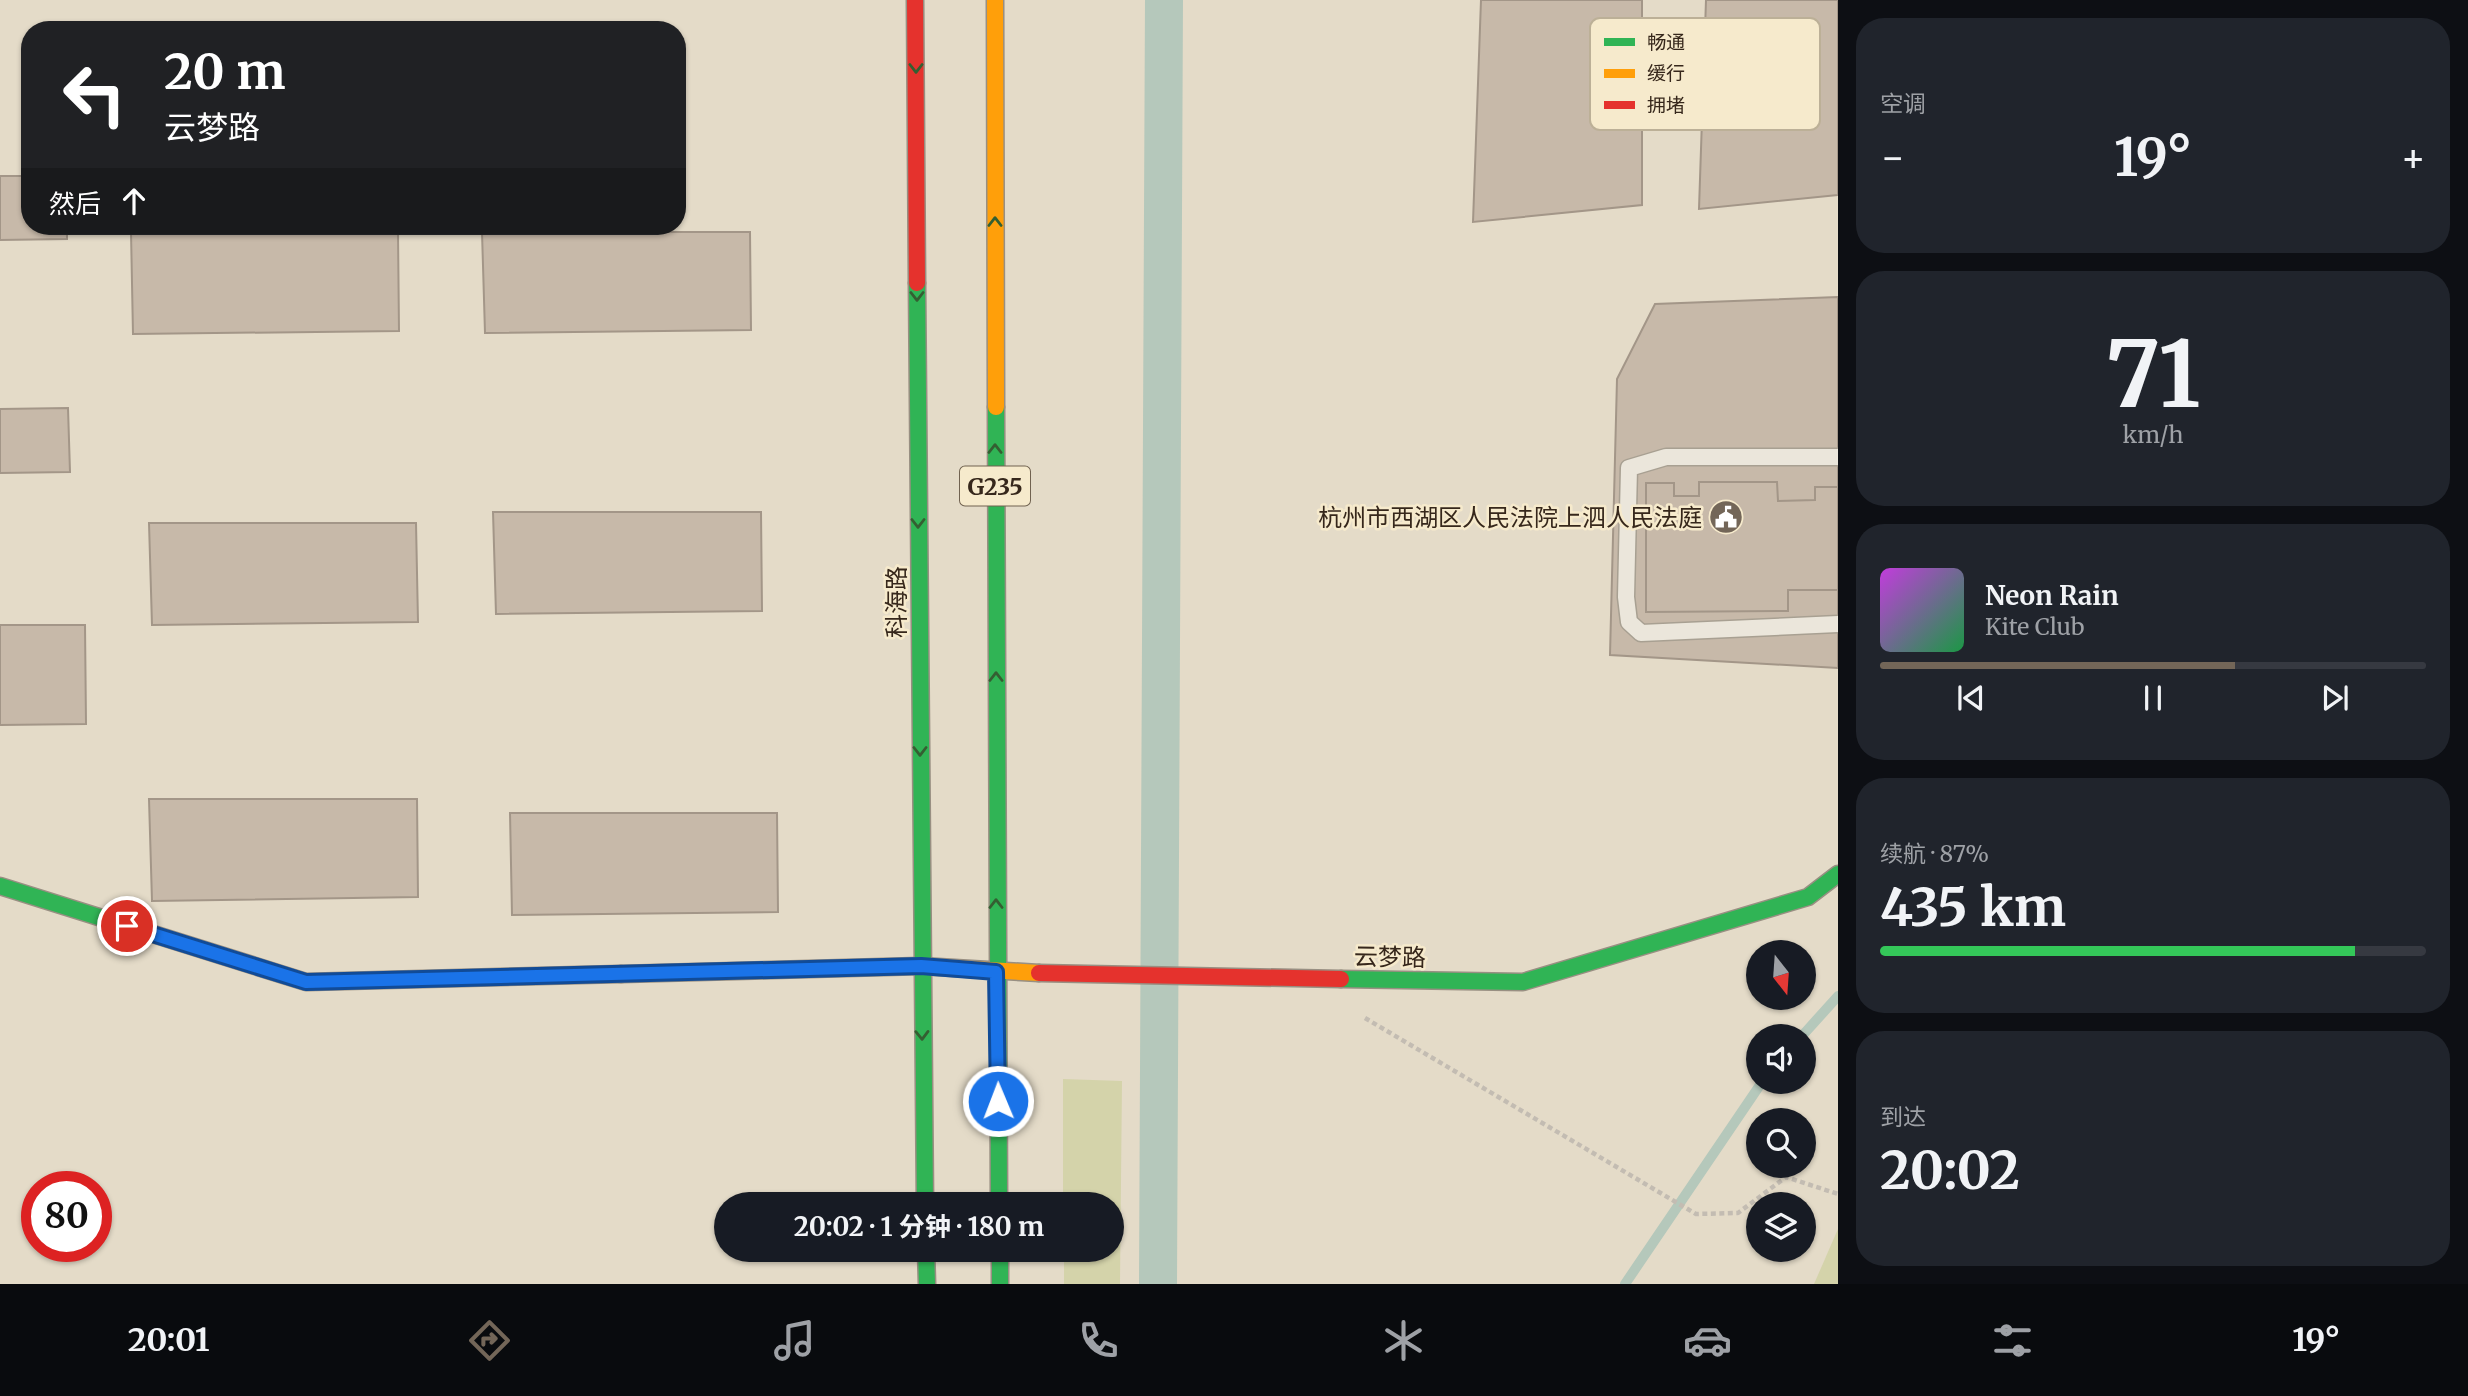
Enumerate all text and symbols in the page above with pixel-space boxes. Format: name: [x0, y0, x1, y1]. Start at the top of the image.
legend: [1590, 18, 1820, 130]
text: 畅通: [1647, 30, 1685, 54]
text: 20 m: [164, 41, 285, 102]
icon: left: [49, 49, 140, 140]
text: 缓行: [1647, 61, 1685, 85]
one-way arrow: [908, 63, 924, 74]
text: 空调: [1880, 89, 1926, 118]
text: 拥堵: [1647, 93, 1685, 117]
text: 云梦路: [164, 108, 260, 148]
text: 19°: [2114, 125, 2192, 190]
text: −: [1880, 134, 1905, 181]
text: +: [2401, 134, 2426, 181]
icon: ahead: [115, 182, 153, 220]
text: 然后: [49, 187, 101, 220]
one-way arrow: [987, 216, 1003, 226]
one-way arrow: [909, 291, 925, 301]
text: 71: [2106, 317, 2200, 432]
text: km/h: [2123, 420, 2183, 449]
one-way arrow: [987, 443, 1003, 454]
road number: G235: [960, 466, 1030, 506]
public building icon: 杭州市西湖区人民法院上泗人民法庭: [1707, 498, 1745, 536]
place label: 杭州市西湖区人民法院上泗人民法庭: [1318, 502, 1702, 533]
one-way arrow: [910, 518, 926, 529]
street label: 科海路: [881, 566, 912, 638]
text: Neon Rain: [1985, 579, 2119, 612]
text: Kite Club: [1985, 612, 2084, 641]
one-way arrow: [988, 671, 1004, 681]
icon: previous: [1952, 679, 1990, 717]
icon: pause: [2134, 679, 2172, 717]
icon: next: [2316, 679, 2354, 717]
one-way arrow: [912, 745, 927, 756]
text: 续航 · 87%: [1880, 839, 1989, 868]
text: 435 km: [1880, 875, 2066, 940]
pin: [97, 896, 157, 956]
one-way arrow: [988, 898, 1004, 909]
icon: arrive: [108, 907, 146, 945]
north arrow: [1746, 940, 1816, 1010]
map controls: [1746, 940, 1816, 1262]
street label: 云梦路: [1354, 941, 1426, 973]
button: sound: [1746, 1024, 1816, 1094]
one-way arrow: [914, 1030, 930, 1040]
position arrow: [961, 1064, 1035, 1138]
text: 到达: [1880, 1102, 1926, 1131]
button: search: [1746, 1108, 1816, 1178]
text: 20:02: [1880, 1138, 2020, 1203]
speed limit sign: 80: [21, 1171, 112, 1262]
button: layers: [1746, 1192, 1816, 1262]
text: 20:02 · 1 分钟 · 180 m: [794, 1210, 1044, 1243]
icon: directions: [465, 1316, 514, 1365]
icon: music: [770, 1316, 819, 1365]
icon: phone: [1074, 1316, 1123, 1365]
icon: climate: [1379, 1316, 1428, 1365]
icon: car: [1683, 1316, 1732, 1365]
icon: filters: [1988, 1316, 2037, 1365]
text: 20:01: [128, 1320, 210, 1360]
text: 19°: [2292, 1320, 2340, 1360]

